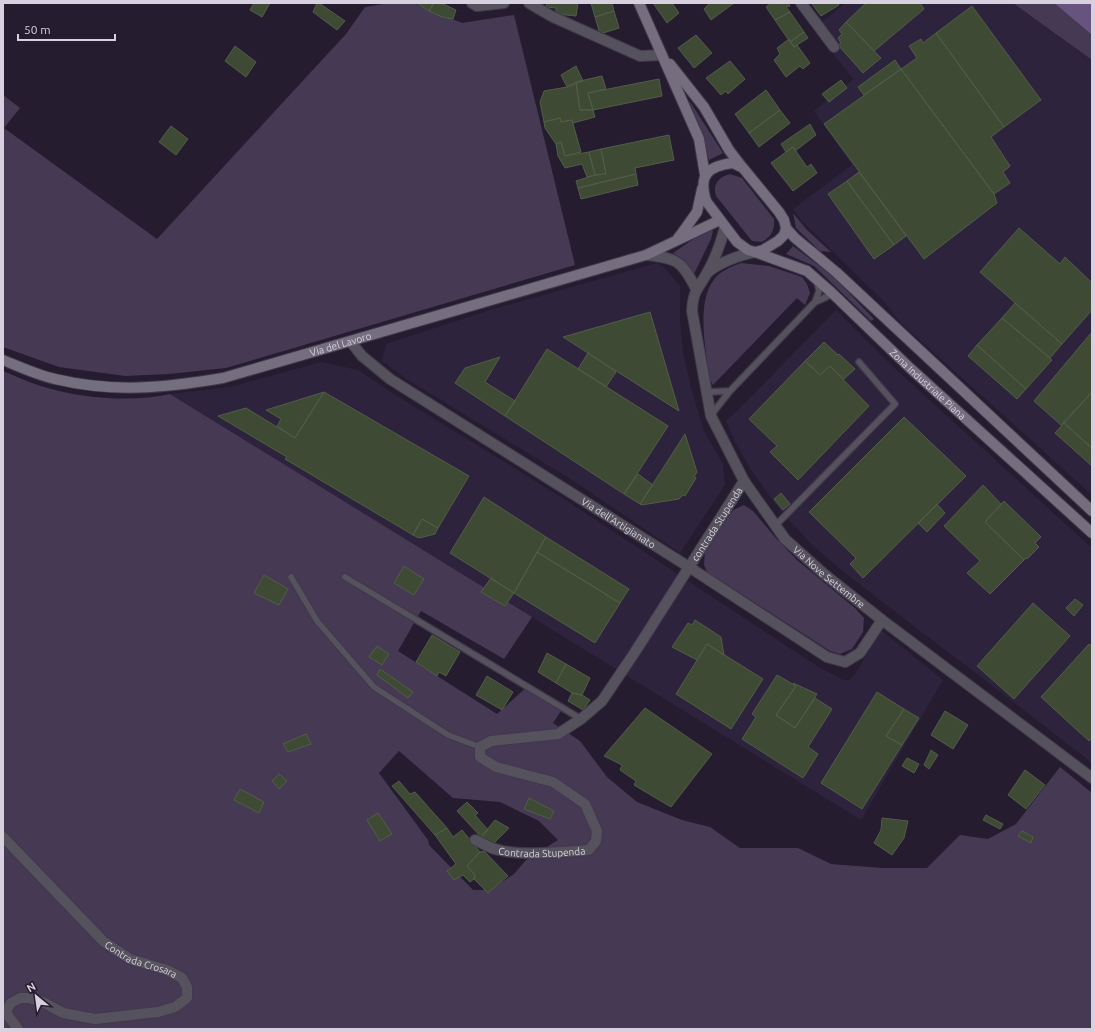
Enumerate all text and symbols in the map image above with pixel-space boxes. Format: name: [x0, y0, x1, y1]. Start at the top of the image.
scale bar: [18, 16, 115, 42]
text: 50 m: [24, 23, 51, 36]
street label: Via del Lavoro: [309, 330, 373, 358]
street label: Zona Industriale Piana: [888, 347, 968, 422]
street label: contrada Stupenda: [689, 485, 745, 563]
street label: Via dell'Artigianato: [579, 496, 658, 551]
street label: Via Nove Settembre: [791, 544, 867, 610]
street label: Contrada Stupenda: [497, 845, 586, 859]
street label: Contrada Crosara: [103, 939, 179, 980]
north arrow: [16, 976, 56, 1016]
text: N: [25, 980, 38, 994]

